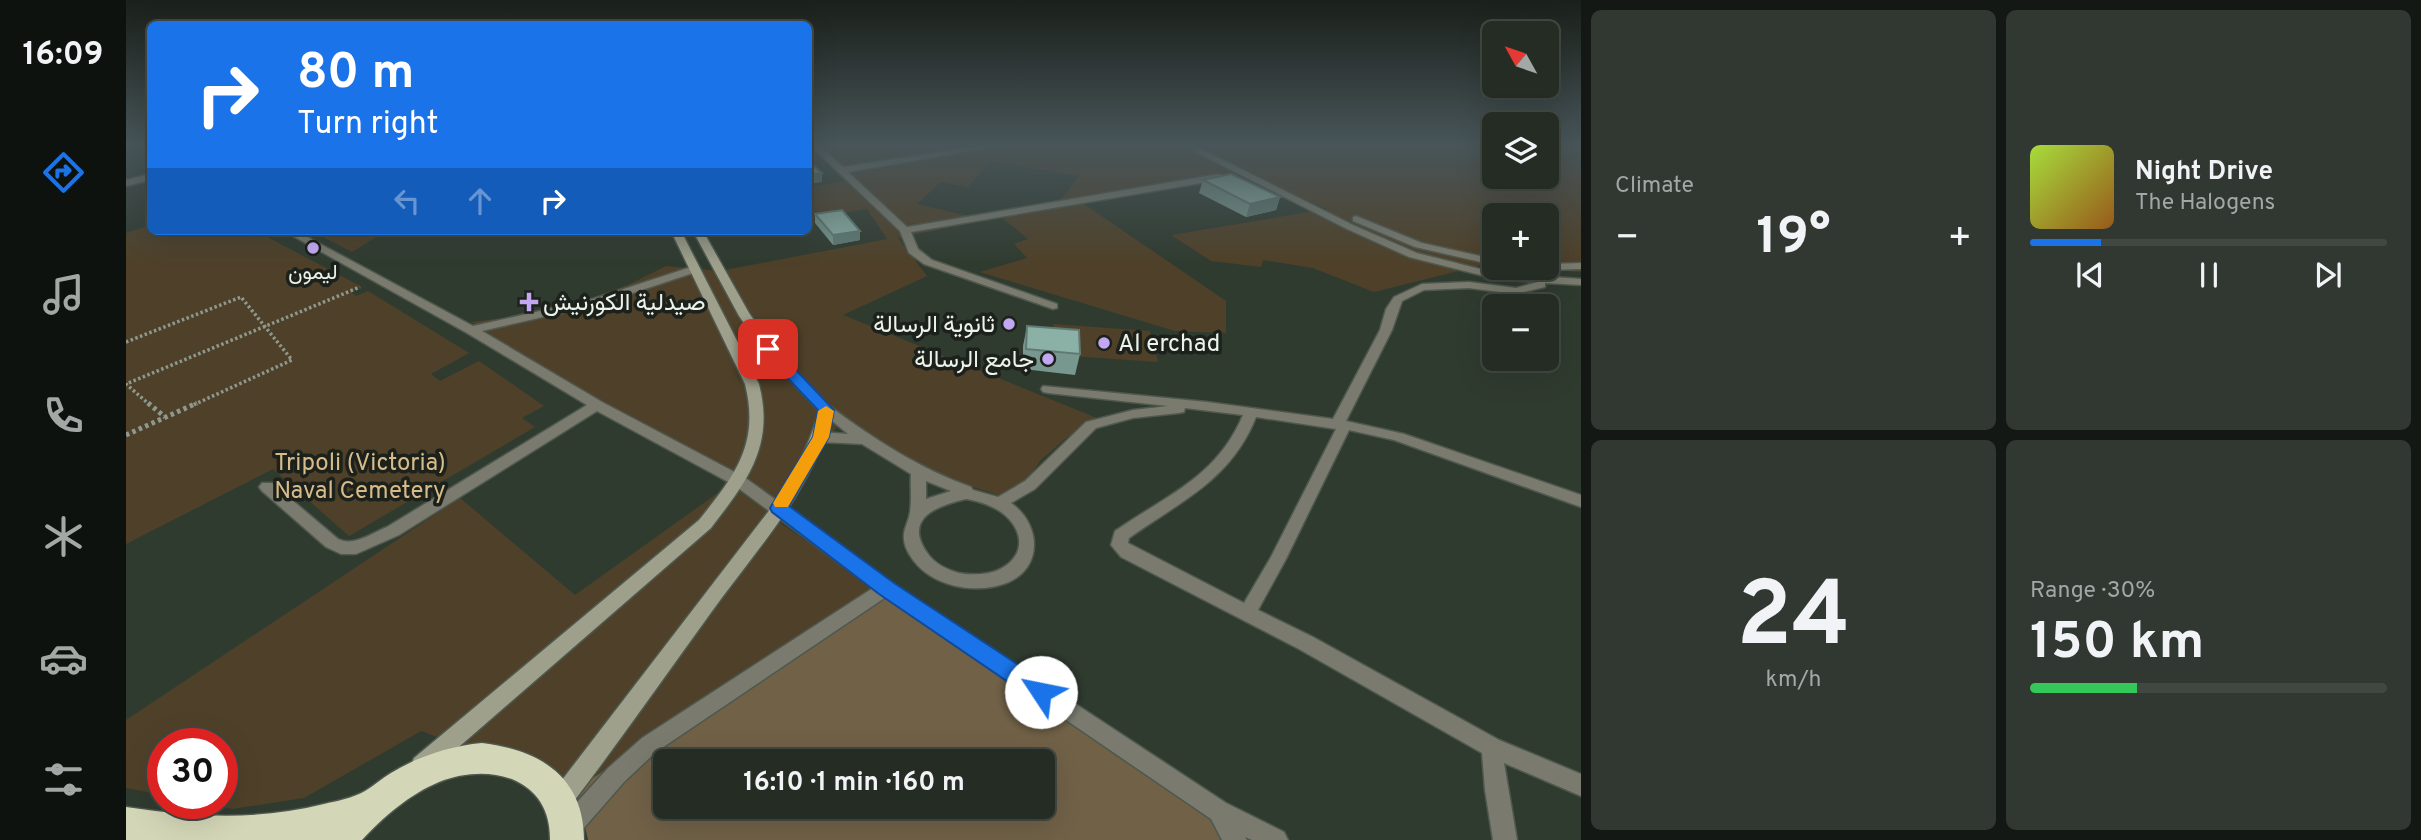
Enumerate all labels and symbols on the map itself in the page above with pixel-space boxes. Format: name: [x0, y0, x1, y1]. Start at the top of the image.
north arrow: [1482, 21, 1559, 98]
marker: ليمون: [305, 240, 321, 256]
place label: ليمون: [288, 260, 338, 287]
place label: صيدلية الكورنيش: [543, 289, 705, 319]
marker: صيدلية الكورنيش: [521, 294, 537, 310]
place label: ثانوية الرسالة: [873, 311, 995, 341]
marker: ثانوية الرسالة: [1001, 316, 1017, 332]
pin: [738, 319, 798, 379]
place label: Al erchad: [1118, 330, 1220, 360]
marker: Al erchad: [1096, 335, 1112, 351]
place label: جامع الرسالة: [914, 346, 1034, 376]
marker: جامع الرسالة: [1040, 351, 1056, 367]
park label: Tripoli (Victoria) Naval Cemetery: [274, 449, 446, 507]
position arrow: [1004, 655, 1078, 729]
speed limit sign: 30: [147, 728, 238, 819]

